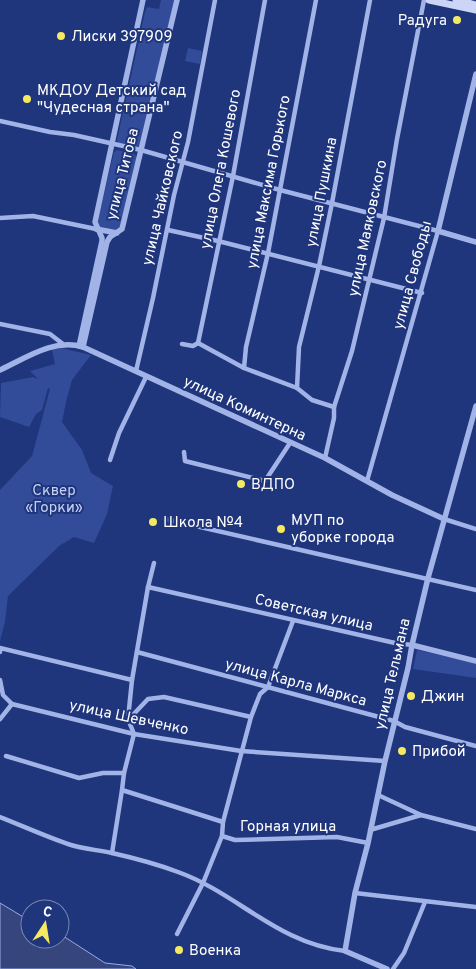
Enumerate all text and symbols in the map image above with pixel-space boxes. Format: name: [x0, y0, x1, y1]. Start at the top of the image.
place label: Радуга: [398, 12, 447, 31]
marker: Радуга: [451, 14, 463, 26]
place label: Лиски 397909: [71, 28, 173, 47]
marker: Лиски 397909: [55, 30, 67, 42]
place label: МКДОУ Детский сад "Чудесная страна": [37, 82, 186, 118]
street label: улица Олега Кошевого: [197, 88, 246, 251]
marker: МКДОУ Детский сад "Чудесная страна": [21, 93, 33, 105]
street label: улица Максима Горького: [243, 94, 296, 271]
street label: улица Титова: [103, 126, 144, 222]
street label: улица Чайковского: [139, 129, 188, 268]
street label: улица Пушкина: [302, 136, 342, 249]
street label: улица Маяковского: [345, 158, 392, 298]
street label: улица Свободы: [390, 219, 437, 332]
street label: улица Коминтерна: [180, 373, 309, 446]
place label: ВДПО: [251, 476, 295, 495]
marker: ВДПО: [235, 478, 247, 490]
park label: Сквер «Горки»: [25, 482, 83, 518]
place label: МУП по уборке города: [291, 512, 394, 548]
place label: Школа №4: [163, 514, 243, 533]
marker: Школа №4: [147, 516, 159, 528]
marker: МУП по уборке города: [275, 523, 287, 535]
street label: Советская улица: [253, 591, 375, 636]
street label: улица Тельмана: [371, 617, 416, 732]
street label: улица Карла Маркса: [223, 655, 369, 711]
place label: Джин: [421, 688, 464, 707]
marker: Джин: [405, 690, 417, 702]
street label: улица Шевченко: [67, 697, 190, 740]
place label: Прибой: [412, 743, 466, 762]
marker: Прибой: [396, 745, 408, 757]
street label: Горная улица: [240, 818, 336, 837]
north arrow: [20, 899, 70, 949]
text: С: [41, 904, 54, 922]
place label: Военка: [189, 942, 241, 961]
marker: Военка: [173, 944, 185, 956]

